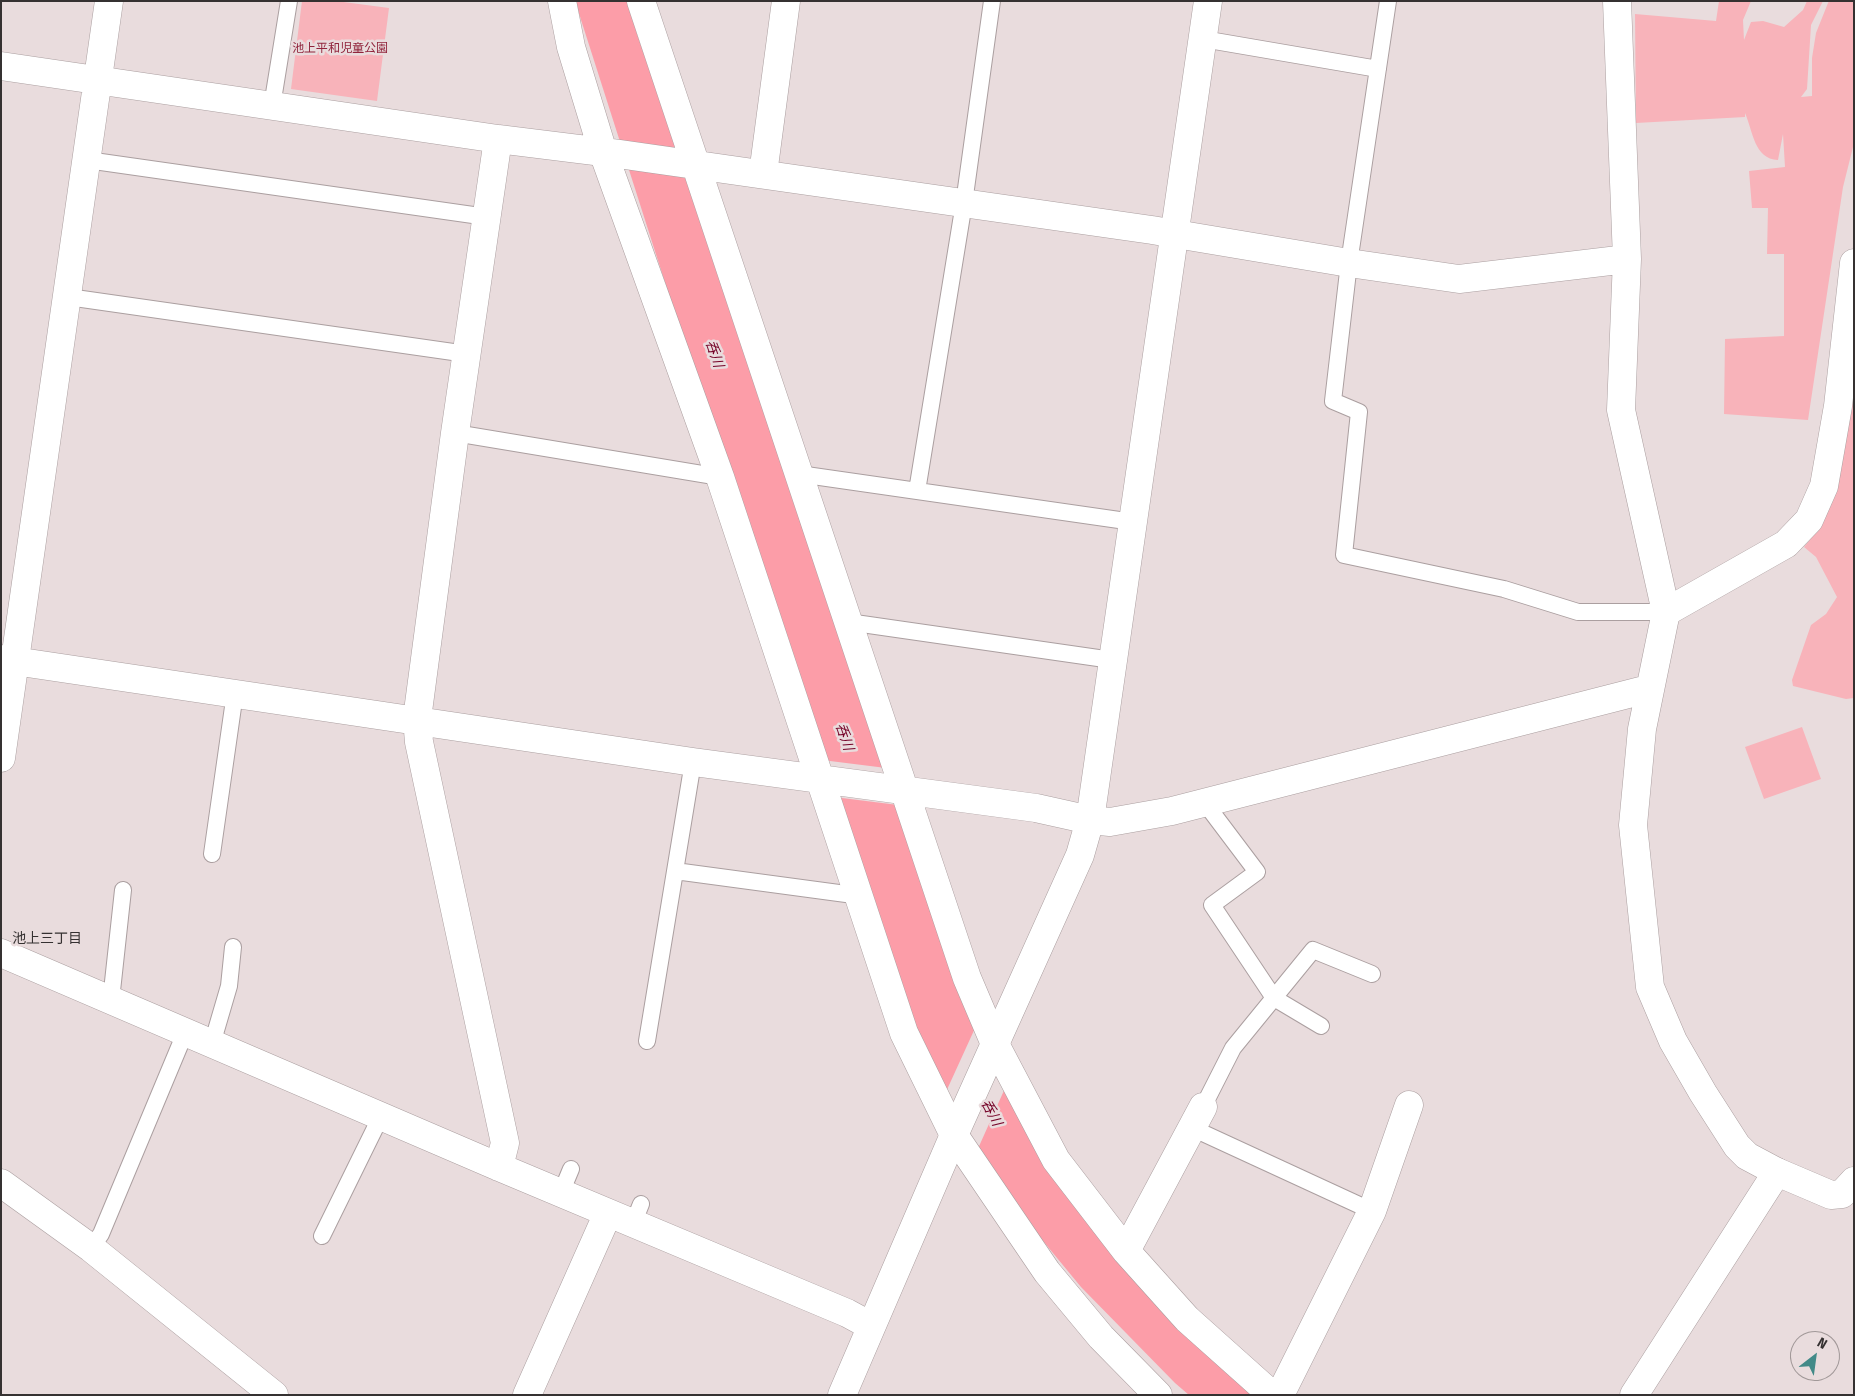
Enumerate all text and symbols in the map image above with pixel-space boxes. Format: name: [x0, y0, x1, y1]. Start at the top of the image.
park label: 池上平和児童公園: [292, 42, 388, 56]
water label: 呑川: [701, 338, 727, 370]
water label: 呑川: [831, 721, 857, 753]
district label: 池上三丁目: [12, 931, 82, 947]
water label: 呑川: [977, 1097, 1005, 1129]
north arrow: [1790, 1331, 1840, 1381]
text: N: [1814, 1334, 1830, 1353]

